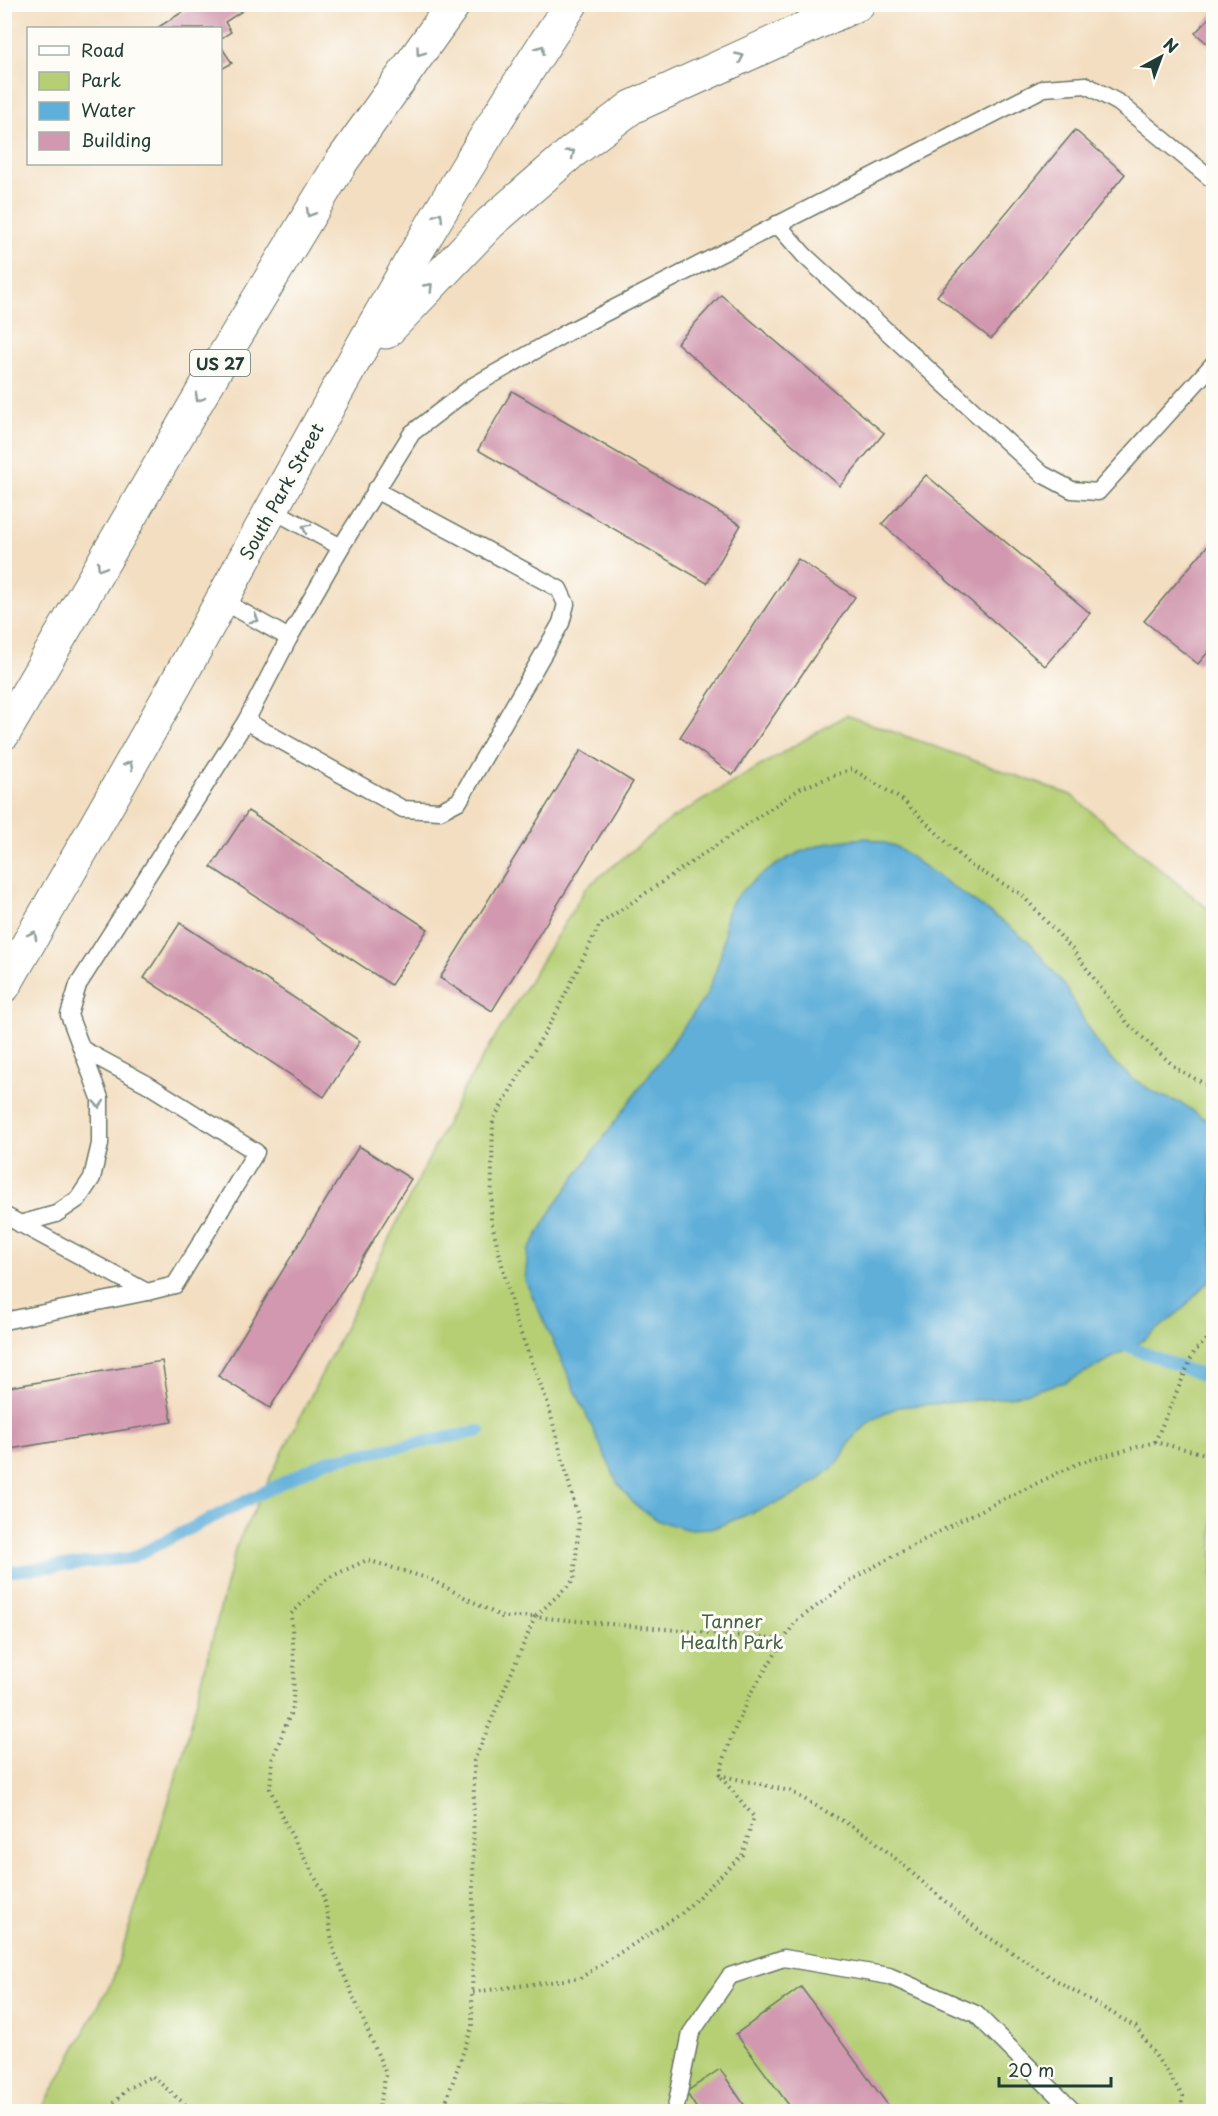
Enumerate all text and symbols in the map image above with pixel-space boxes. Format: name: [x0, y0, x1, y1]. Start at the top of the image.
legend: [27, 27, 222, 165]
north arrow: [1131, 27, 1191, 87]
text: N: [1159, 32, 1184, 58]
text: Road: [81, 36, 125, 63]
one-way arrow: [416, 45, 427, 56]
one-way arrow: [534, 45, 545, 56]
one-way arrow: [733, 53, 744, 65]
text: Park: [81, 66, 121, 93]
text: Water: [81, 96, 136, 123]
text: Building: [81, 126, 151, 153]
one-way arrow: [564, 150, 575, 161]
one-way arrow: [306, 207, 318, 217]
one-way arrow: [432, 212, 444, 222]
one-way arrow: [422, 283, 433, 293]
road number: US 27: [190, 350, 250, 376]
one-way arrow: [195, 392, 206, 402]
street label: South Park Street: [232, 418, 330, 564]
one-way arrow: [302, 524, 312, 535]
one-way arrow: [97, 561, 108, 571]
one-way arrow: [249, 612, 259, 623]
one-way arrow: [122, 761, 133, 771]
one-way arrow: [26, 931, 37, 941]
one-way arrow: [92, 1100, 105, 1109]
park label: Tanner Health Park: [681, 1607, 784, 1655]
scale bar: [999, 2050, 1112, 2088]
text: 20 m: [1008, 2056, 1054, 2083]

